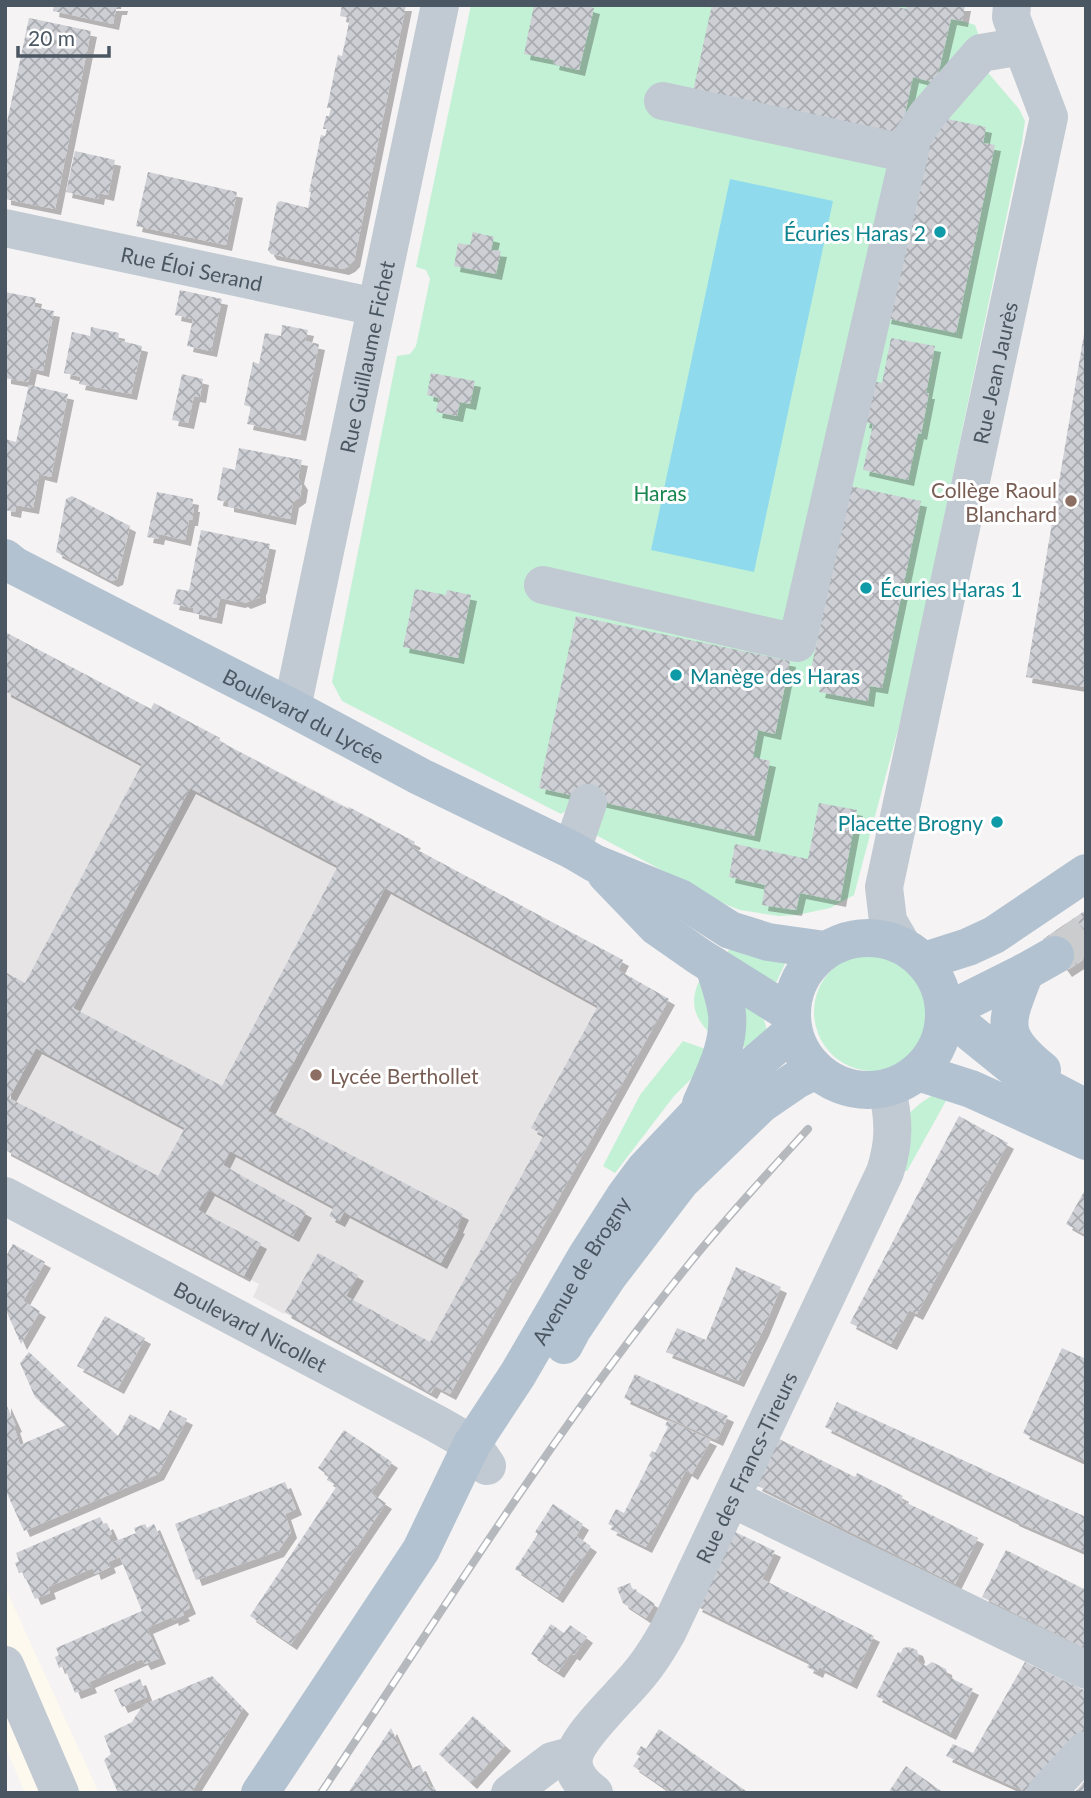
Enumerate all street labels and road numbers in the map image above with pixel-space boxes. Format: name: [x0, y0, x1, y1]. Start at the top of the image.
street label: Rue Éloi Serand: [119, 241, 265, 295]
street label: Rue Guillaume Fichet: [334, 258, 398, 455]
street label: Rue Jean Jaurès: [967, 299, 1022, 446]
street label: Boulevard du Lycée: [219, 662, 389, 768]
street label: Avenue de Brogny: [526, 1191, 634, 1349]
street label: Boulevard Nicollet: [170, 1275, 332, 1377]
street label: Rue des Francs-Tireurs: [690, 1367, 801, 1567]

